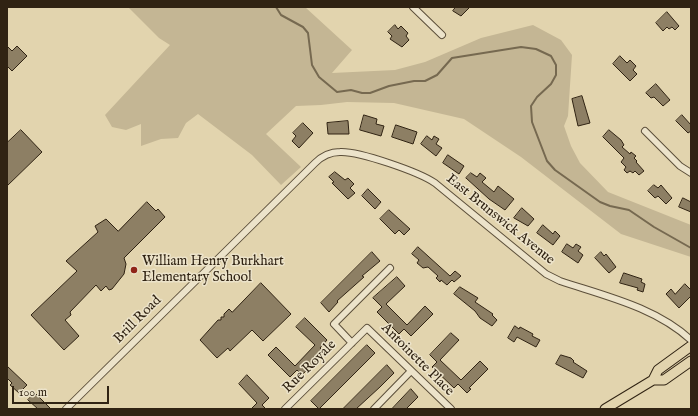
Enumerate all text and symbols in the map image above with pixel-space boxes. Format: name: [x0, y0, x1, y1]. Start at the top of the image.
street label: East Brunswick Avenue: [442, 171, 558, 269]
place label: William Henry Burkhart Elementary School: [142, 254, 284, 286]
marker: William Henry Burkhart Elementary School: [129, 265, 139, 275]
street label: Brill Road: [111, 293, 165, 347]
street label: Antoinette Place: [377, 320, 457, 400]
street label: Rue Royale: [280, 337, 340, 397]
scale bar: [14, 378, 111, 404]
text: 100 m: [19, 385, 47, 400]

